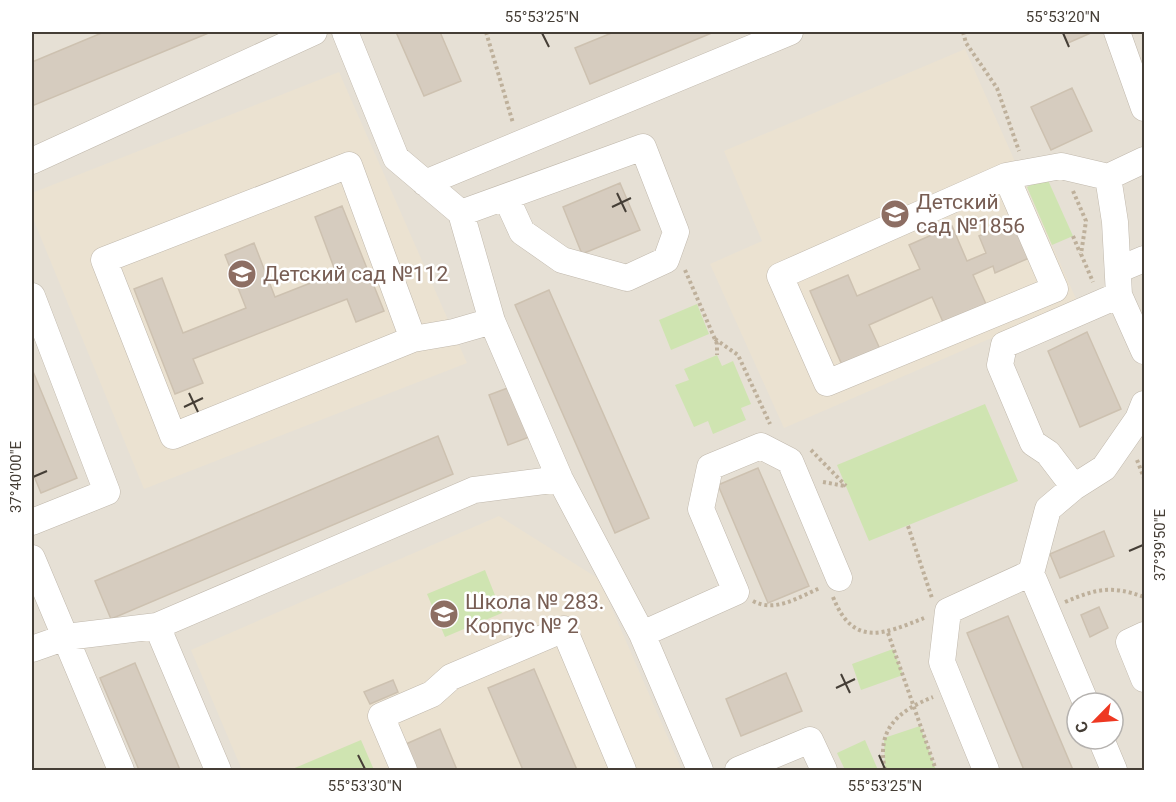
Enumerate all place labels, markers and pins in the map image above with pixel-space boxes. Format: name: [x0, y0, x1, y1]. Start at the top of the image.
place label: Детский сад №1856: [916, 190, 1025, 238]
school or university icon: Детский сад №1856: [879, 198, 911, 230]
school or university icon: Детский сад №112: [226, 258, 258, 290]
place label: Детский сад №112: [263, 262, 448, 286]
place label: Школа № 283. Корпус № 2: [465, 590, 604, 638]
school or university icon: Школа № 283. Корпус № 2: [428, 598, 460, 630]

